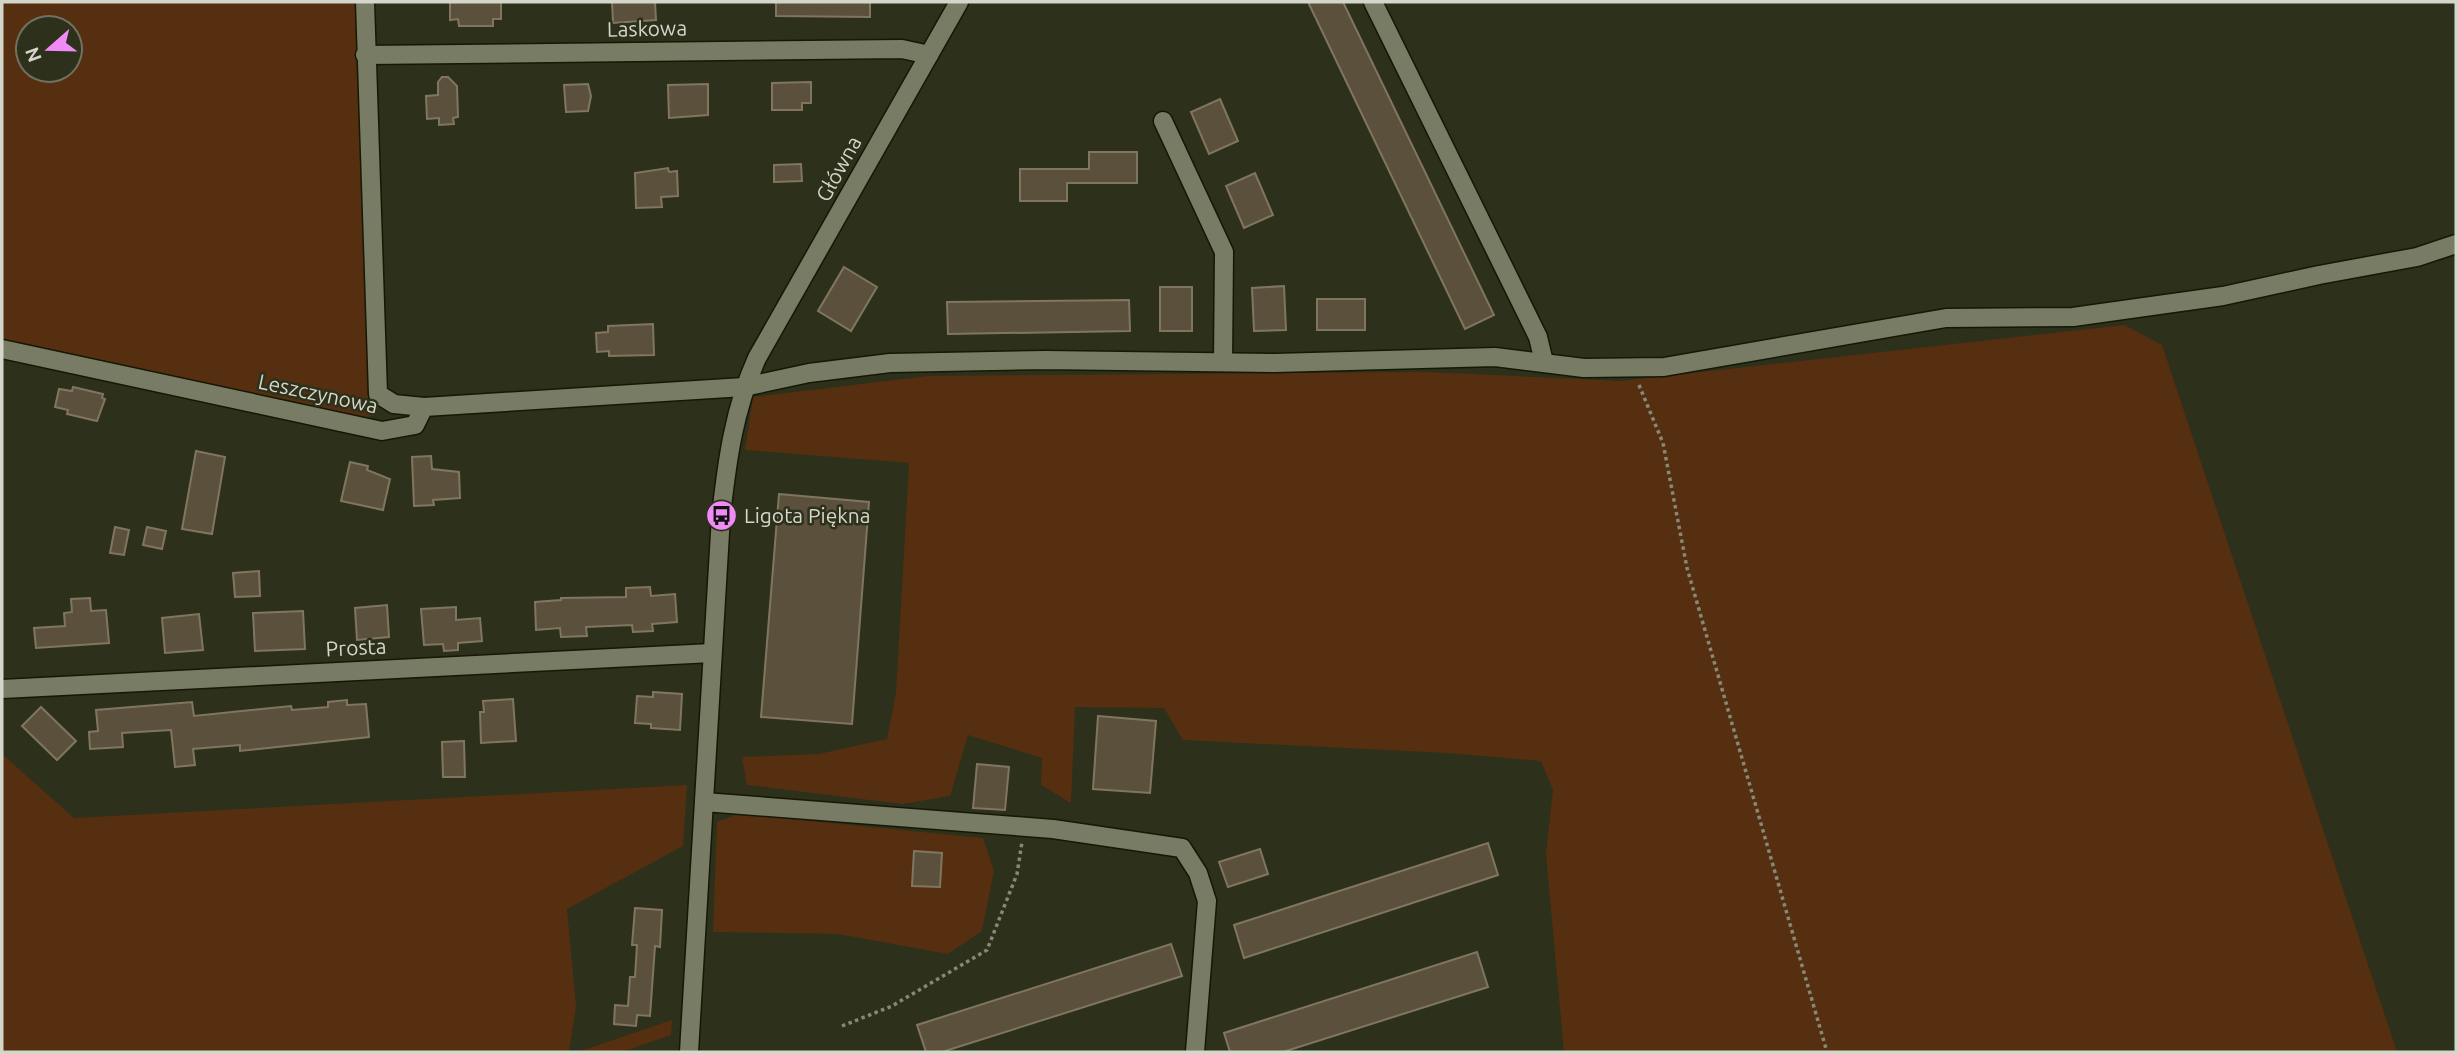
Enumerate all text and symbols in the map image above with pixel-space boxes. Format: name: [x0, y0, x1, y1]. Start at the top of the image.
north arrow: [14, 14, 84, 84]
street label: Laskowa: [607, 15, 687, 41]
text: N: [20, 44, 46, 65]
street label: Główna: [810, 132, 866, 205]
street label: Leszczynowa: [256, 369, 380, 417]
bus stop icon: Ligota Piękna: [704, 499, 738, 533]
place label: Ligota Piękna: [744, 503, 871, 527]
street label: Prosta: [325, 633, 387, 661]

